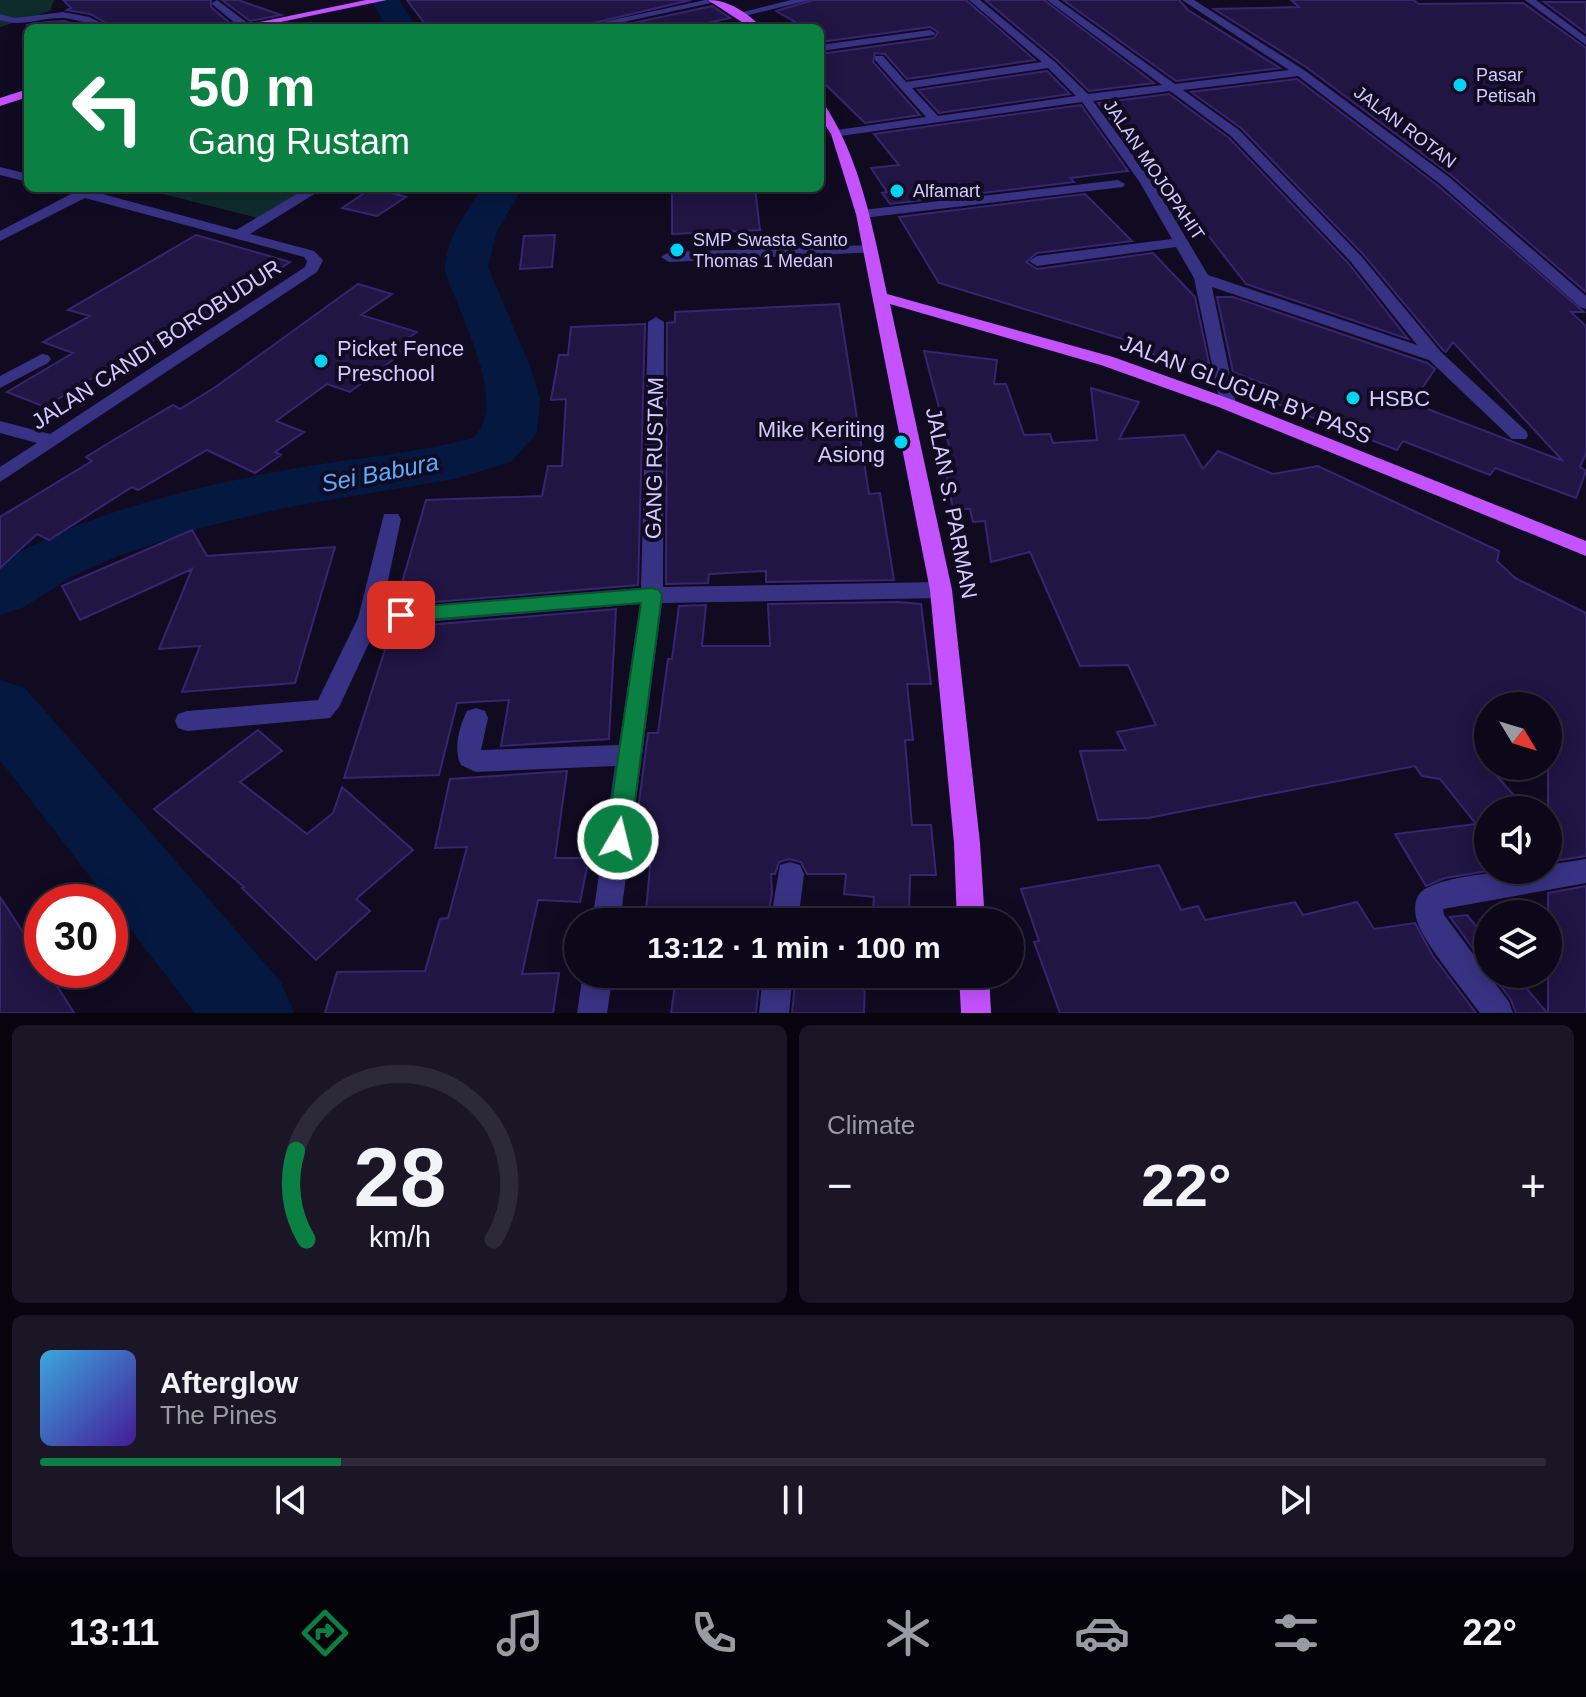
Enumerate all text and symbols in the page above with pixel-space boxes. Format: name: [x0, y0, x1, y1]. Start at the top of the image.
text: 50 m: [188, 55, 316, 118]
icon: left: [56, 56, 160, 160]
place label: Pasar Petisah: [1476, 65, 1536, 106]
marker: Pasar Petisah: [1451, 76, 1469, 94]
street label: JALAN ROTAN: [1350, 82, 1460, 172]
street label: JALAN MOJOPAHIT: [1100, 96, 1208, 244]
text: Gang Rustam: [188, 121, 410, 162]
place label: Alfamart: [913, 181, 980, 201]
marker: Alfamart: [888, 182, 906, 200]
place label: SMP Swasta Santo Thomas 1 Medan: [693, 230, 848, 271]
marker: SMP Swasta Santo Thomas 1 Medan: [668, 241, 686, 259]
street label: JALAN CANDI BOROBUDUR: [27, 254, 286, 434]
street label: JALAN GLUGUR BY PASS: [1117, 330, 1375, 449]
place label: Picket Fence Preschool: [337, 336, 464, 386]
marker: Picket Fence Preschool: [312, 352, 330, 370]
street label: GANG RUSTAM: [641, 377, 668, 539]
place label: HSBC: [1369, 386, 1430, 411]
marker: HSBC: [1344, 389, 1362, 407]
street label: JALAN S. PARMAN: [921, 406, 982, 601]
place label: Mike Keriting Asiong: [758, 417, 885, 467]
marker: Mike Keriting Asiong: [892, 433, 910, 451]
water label: Sei Babura: [319, 448, 441, 497]
pin: [367, 581, 435, 649]
icon: arrive: [379, 593, 423, 637]
north arrow: [1474, 692, 1562, 780]
map controls: [1474, 692, 1562, 988]
button: sound: [1474, 796, 1562, 884]
position arrow: [576, 797, 660, 881]
speed limit sign: 30: [24, 884, 128, 988]
button: layers: [1474, 900, 1562, 988]
text: 13:12 · 1 min · 100 m: [647, 931, 941, 964]
text: Climate: [827, 1110, 915, 1140]
text: 28: [353, 1131, 446, 1224]
text: 22°: [1141, 1152, 1232, 1219]
text: −: [827, 1161, 853, 1210]
text: +: [1520, 1161, 1546, 1210]
text: km/h: [369, 1221, 430, 1253]
text: Afterglow: [160, 1366, 298, 1399]
text: The Pines: [160, 1400, 277, 1430]
icon: previous: [269, 1478, 313, 1522]
icon: pause: [771, 1478, 815, 1522]
icon: next: [1273, 1478, 1317, 1522]
icon: directions: [297, 1605, 353, 1661]
icon: music: [492, 1605, 548, 1661]
icon: phone: [686, 1605, 742, 1661]
icon: climate: [880, 1605, 936, 1661]
icon: car: [1074, 1605, 1130, 1661]
icon: filters: [1268, 1605, 1324, 1661]
text: 13:11: [69, 1612, 159, 1653]
text: 22°: [1462, 1612, 1517, 1653]

